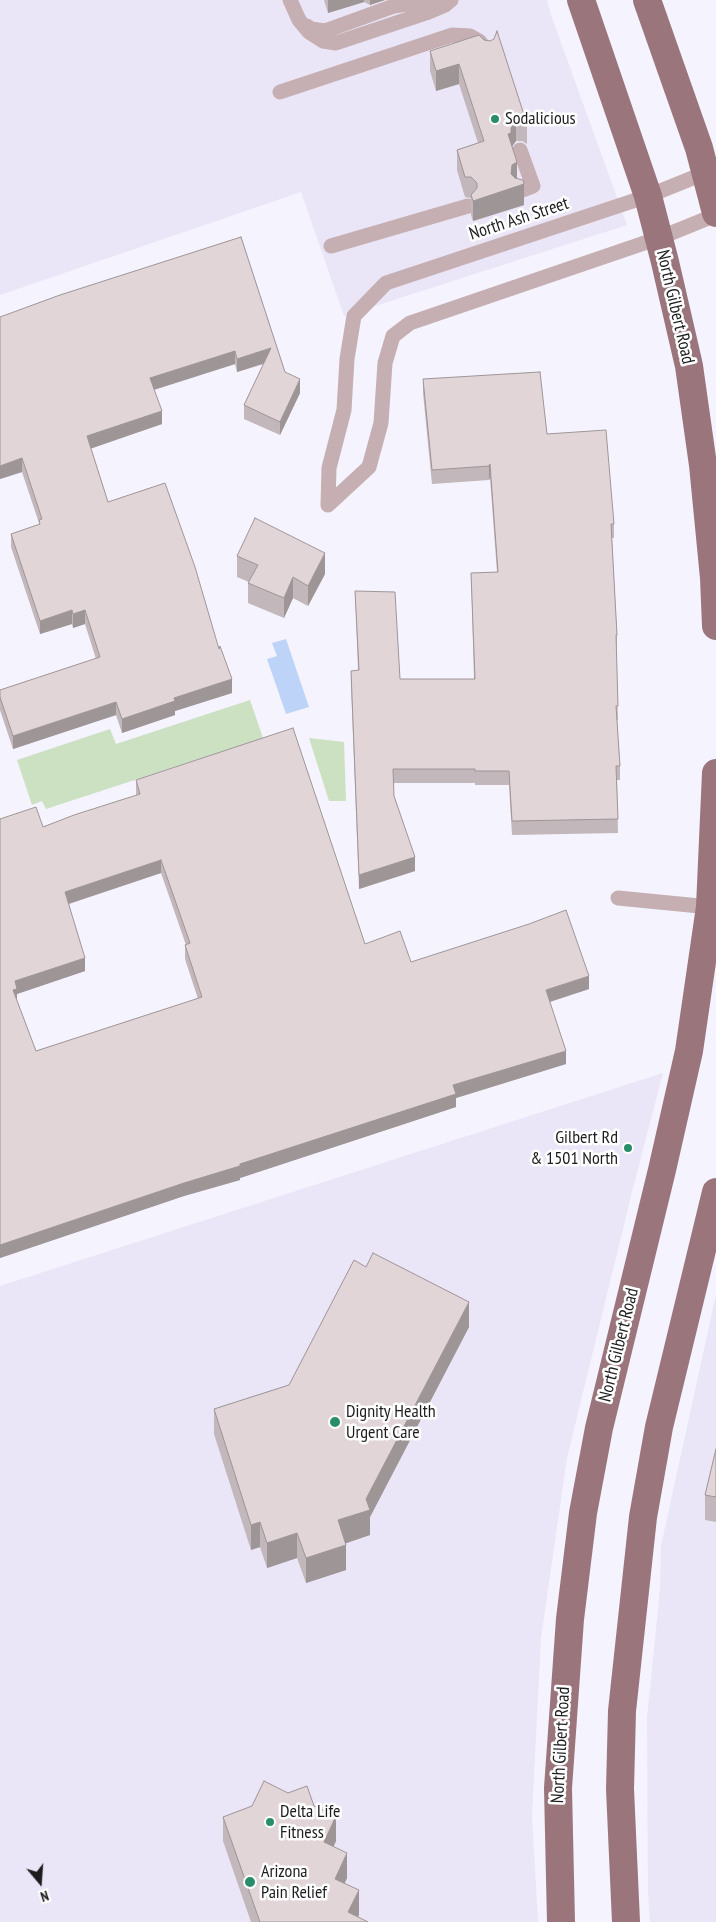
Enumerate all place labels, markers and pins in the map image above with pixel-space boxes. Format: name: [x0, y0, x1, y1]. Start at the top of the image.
place label: Sodalicious: [505, 108, 576, 130]
marker: Sodalicious: [489, 113, 501, 125]
place label: Gilbert Rd & 1501 North: [530, 1127, 618, 1170]
marker: Gilbert Rd & 1501 North: [622, 1142, 634, 1154]
place label: Dignity Health Urgent Care: [346, 1401, 436, 1444]
marker: Dignity Health Urgent Care: [328, 1415, 342, 1429]
place label: Delta Life Fitness: [280, 1801, 340, 1844]
marker: Delta Life Fitness: [264, 1816, 276, 1828]
place label: Arizona Pain Relief: [261, 1861, 327, 1904]
marker: Arizona Pain Relief: [243, 1875, 257, 1889]

